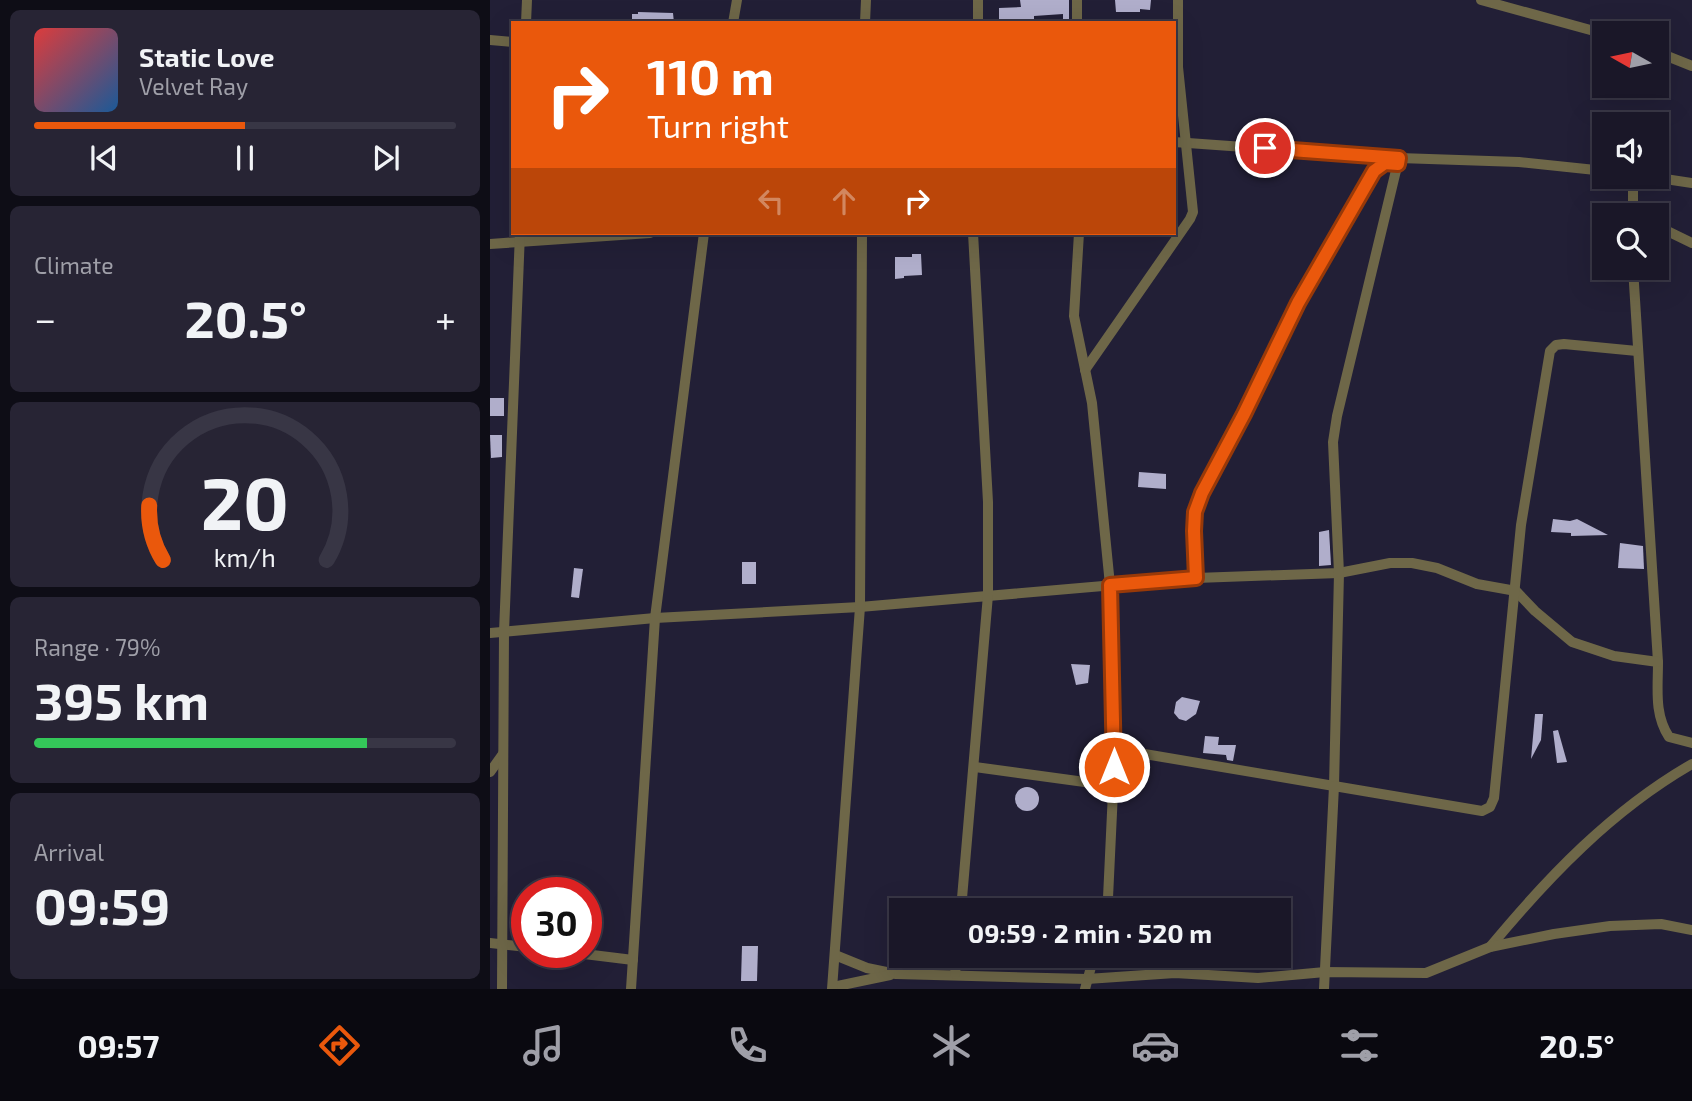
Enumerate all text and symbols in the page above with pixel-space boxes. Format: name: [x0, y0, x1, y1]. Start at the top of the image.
north arrow: [1592, 21, 1670, 98]
map controls: [1592, 21, 1669, 280]
text: Static Love: [139, 41, 275, 72]
text: 110 m: [647, 46, 774, 105]
icon: right: [532, 49, 623, 140]
text: Velvet Ray: [139, 72, 248, 100]
text: Turn right: [647, 106, 789, 144]
button: sound: [1592, 112, 1669, 189]
pin: [1235, 118, 1295, 178]
icon: arrive: [1246, 129, 1284, 167]
icon: previous: [85, 139, 123, 177]
icon: pause: [226, 139, 264, 177]
icon: next: [367, 139, 405, 177]
icon: left: [752, 182, 790, 220]
icon: ahead: [825, 182, 863, 220]
icon: right: [898, 182, 936, 220]
button: search: [1592, 203, 1669, 280]
text: Climate: [34, 251, 114, 279]
text: 20.5°: [184, 286, 307, 348]
text: −: [34, 295, 56, 341]
text: +: [435, 295, 456, 341]
text: 20: [201, 458, 289, 546]
text: km/h: [214, 542, 276, 572]
text: Range · 79%: [34, 633, 160, 661]
text: 395 km: [34, 668, 209, 730]
position arrow: [1077, 730, 1151, 804]
text: Arrival: [34, 838, 104, 866]
text: 09:59: [34, 873, 170, 935]
speed limit sign: 30: [511, 877, 602, 968]
text: 09:59 · 2 min · 520 m: [968, 917, 1212, 948]
icon: directions: [315, 1021, 364, 1070]
icon: music: [519, 1021, 568, 1070]
icon: phone: [723, 1021, 772, 1070]
icon: climate: [927, 1021, 976, 1070]
icon: car: [1131, 1021, 1180, 1070]
icon: filters: [1335, 1021, 1384, 1070]
text: 09:57: [78, 1026, 159, 1064]
text: 20.5°: [1539, 1026, 1614, 1064]

